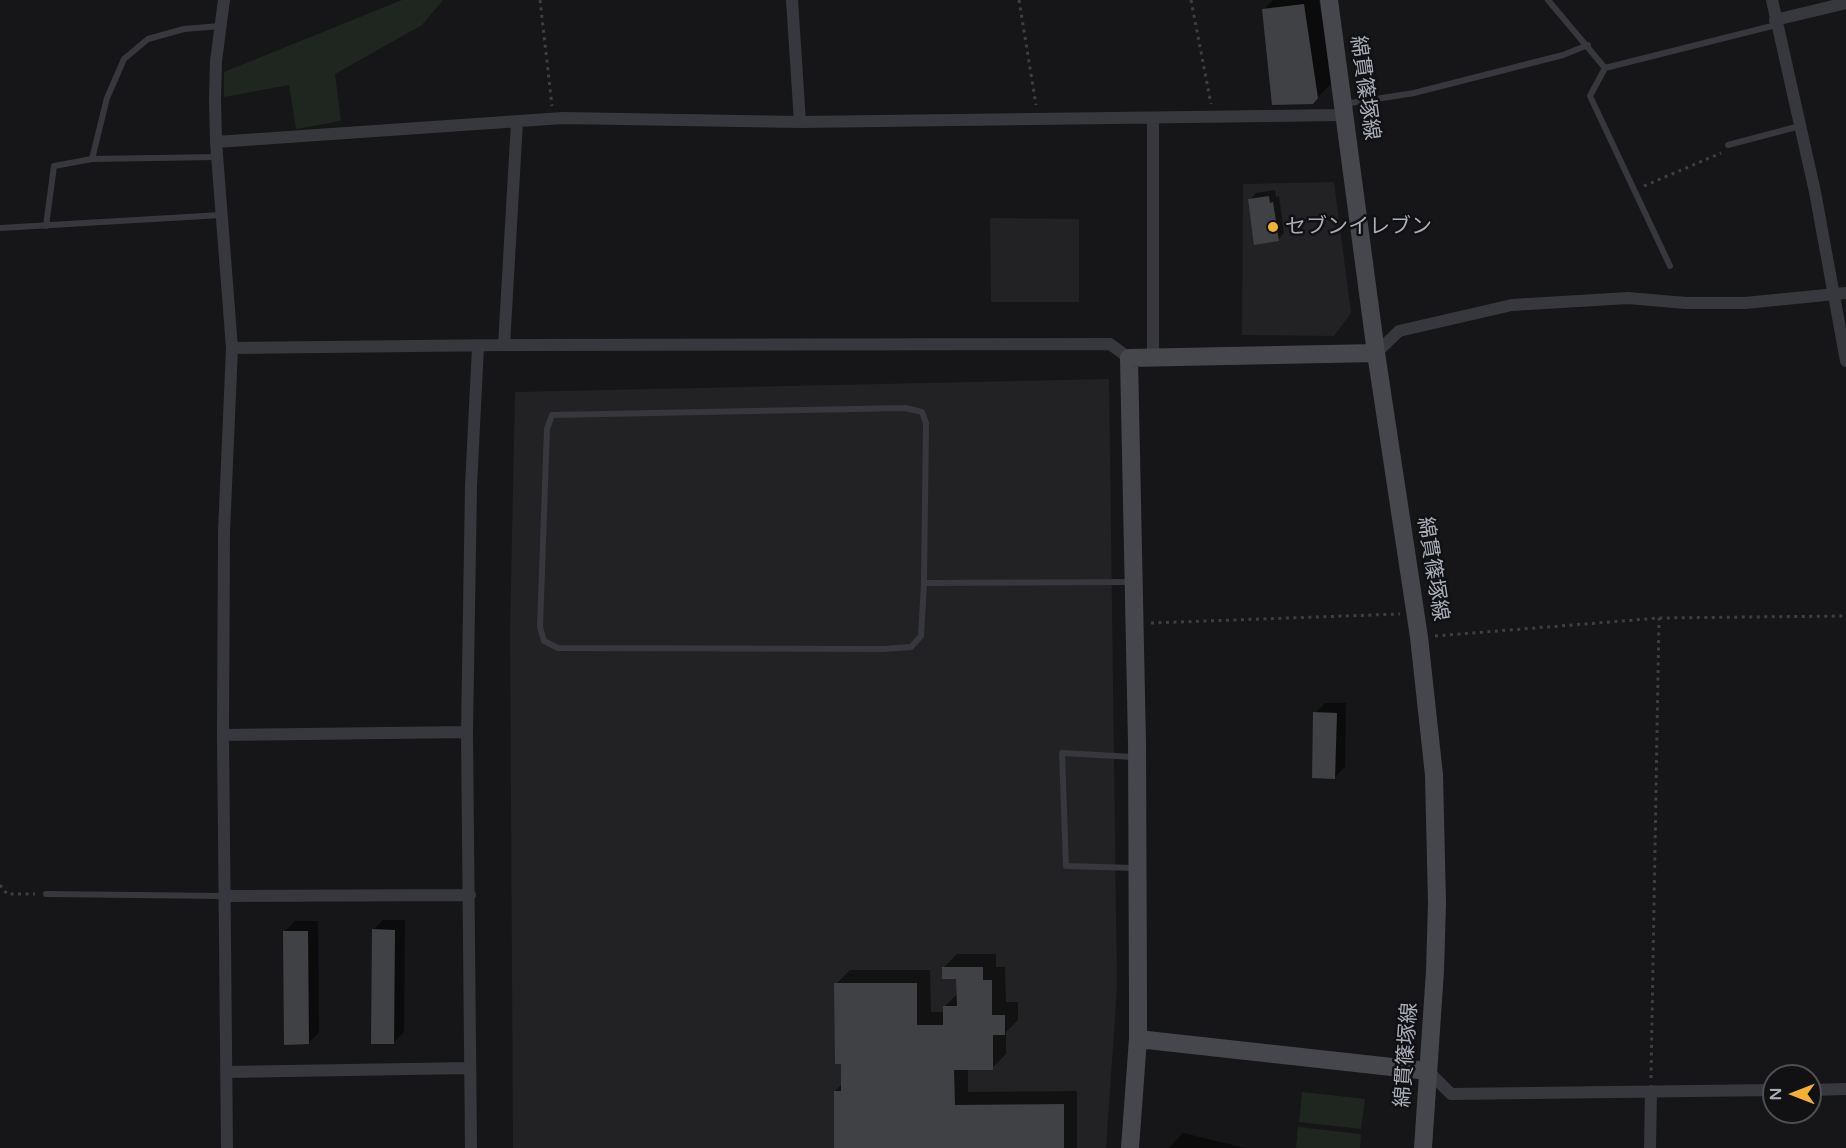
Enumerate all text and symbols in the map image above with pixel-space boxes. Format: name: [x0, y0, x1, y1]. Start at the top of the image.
street label: 綿貫篠塚線: [1344, 34, 1384, 142]
place label: セブンイレブン: [1285, 214, 1432, 240]
marker: セブンイレブン: [1266, 220, 1280, 234]
street label: 綿貫篠塚線: [1411, 515, 1453, 623]
street label: 綿貫篠塚線: [1391, 1002, 1423, 1108]
north arrow: [1762, 1064, 1822, 1124]
text: N: [1766, 1088, 1786, 1100]

